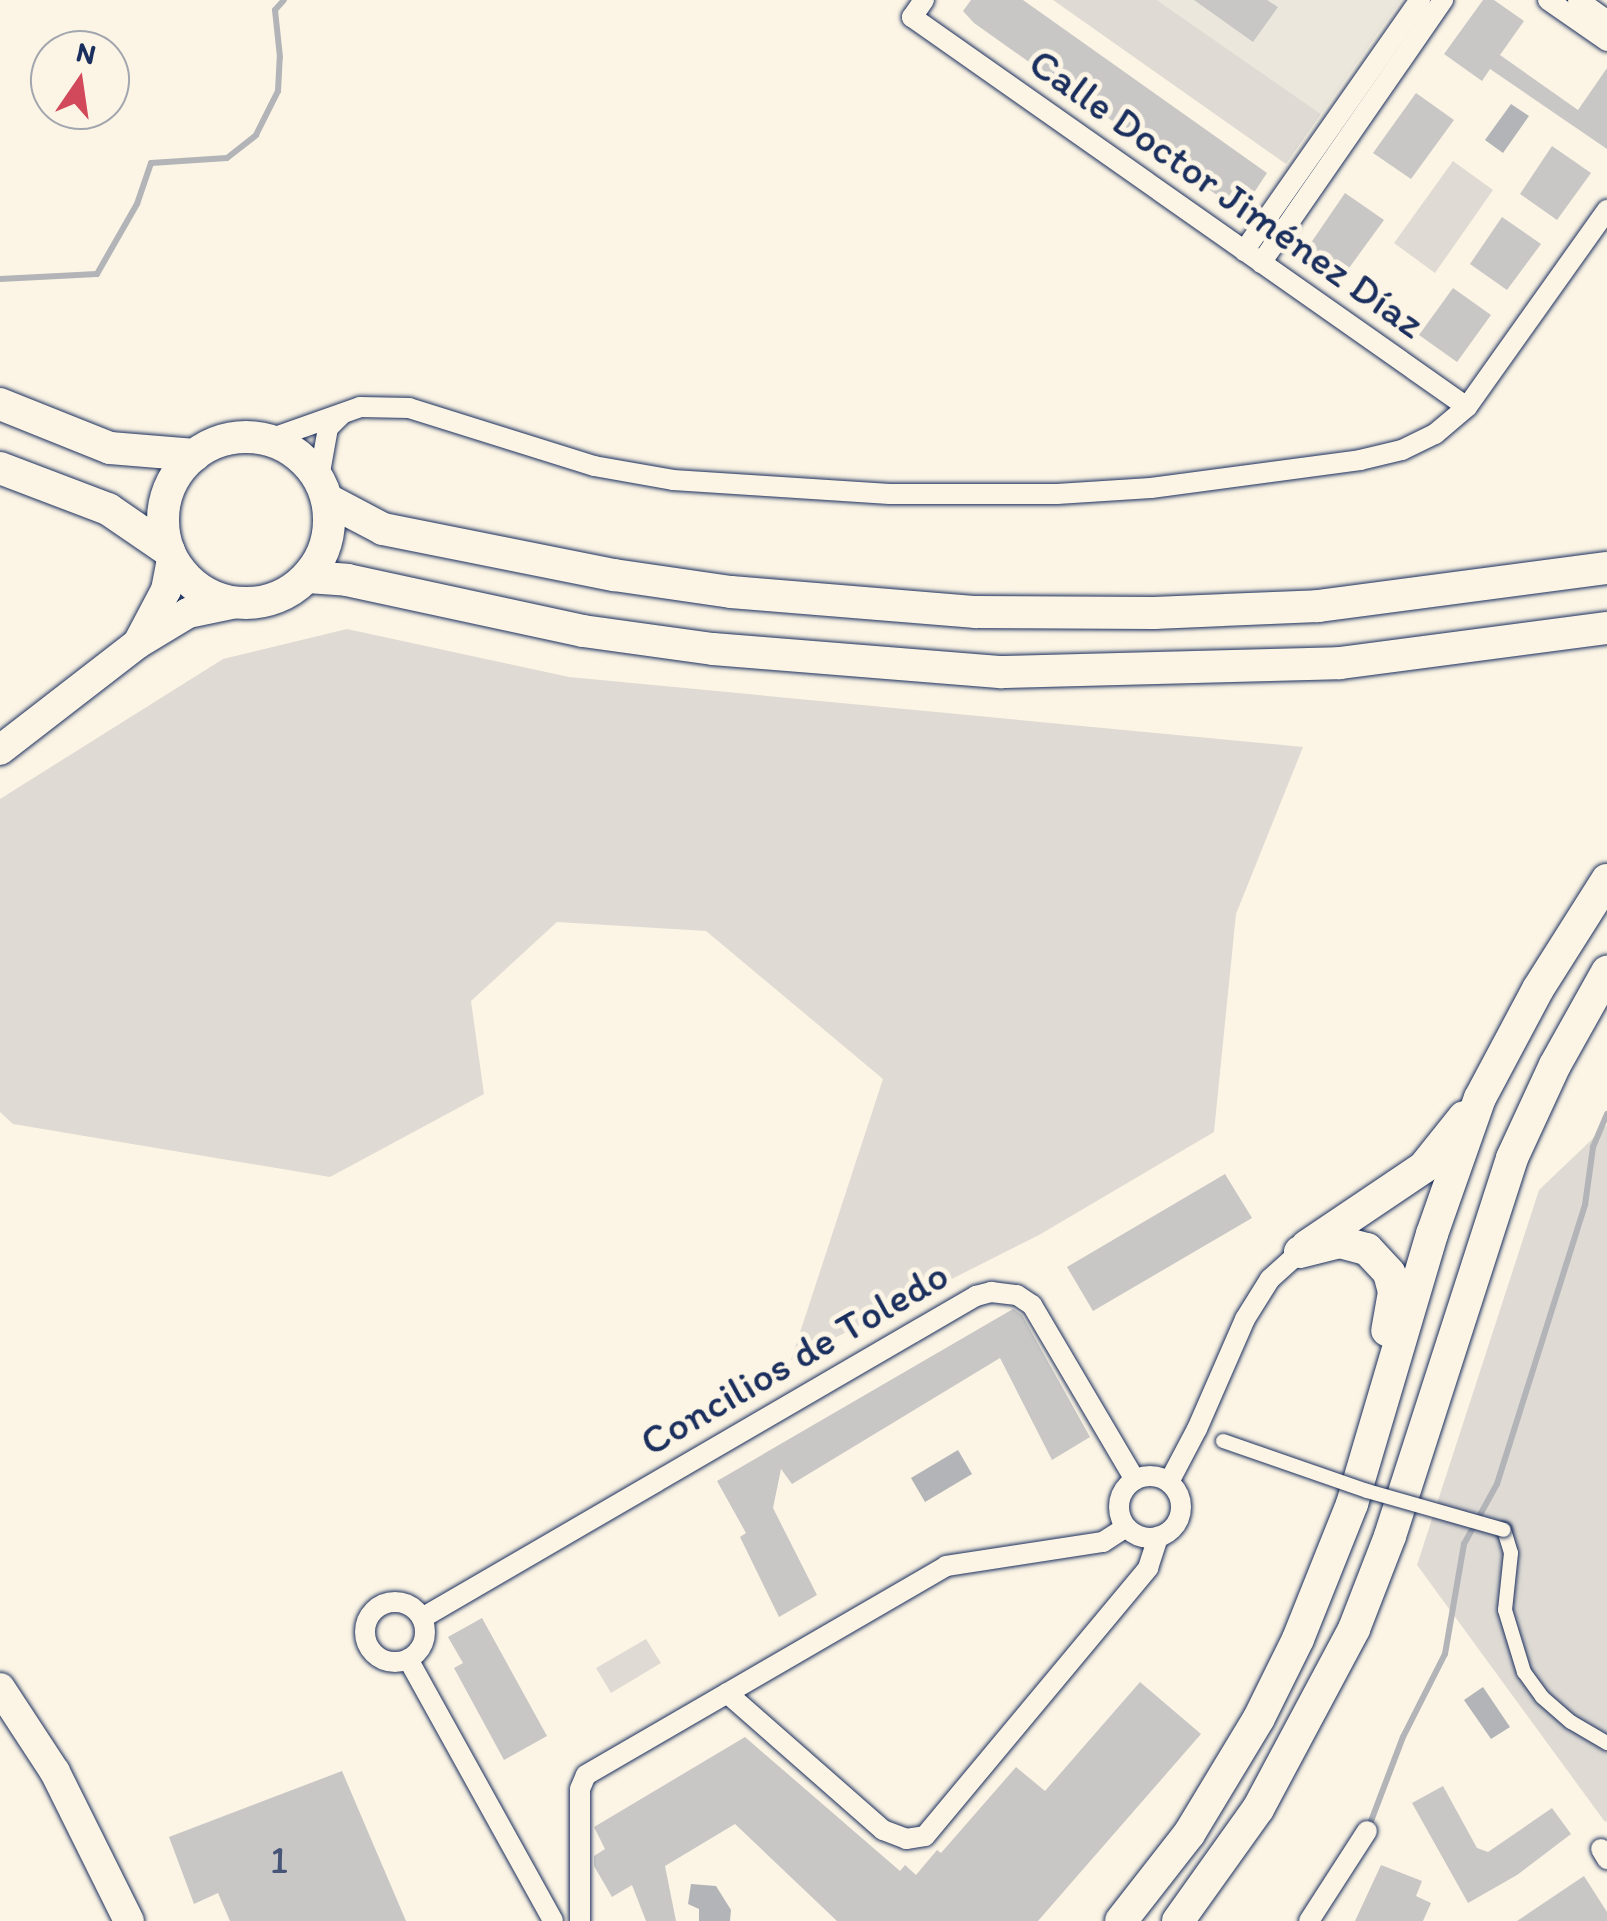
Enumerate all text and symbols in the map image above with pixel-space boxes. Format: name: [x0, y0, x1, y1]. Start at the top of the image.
north arrow: [30, 30, 130, 130]
text: N: [73, 34, 99, 71]
street label: Calle Doctor Jiménez Díaz: [1019, 37, 1435, 349]
street label: Concilios de Toledo: [633, 1250, 955, 1466]
house number: 1: [270, 1838, 288, 1884]

